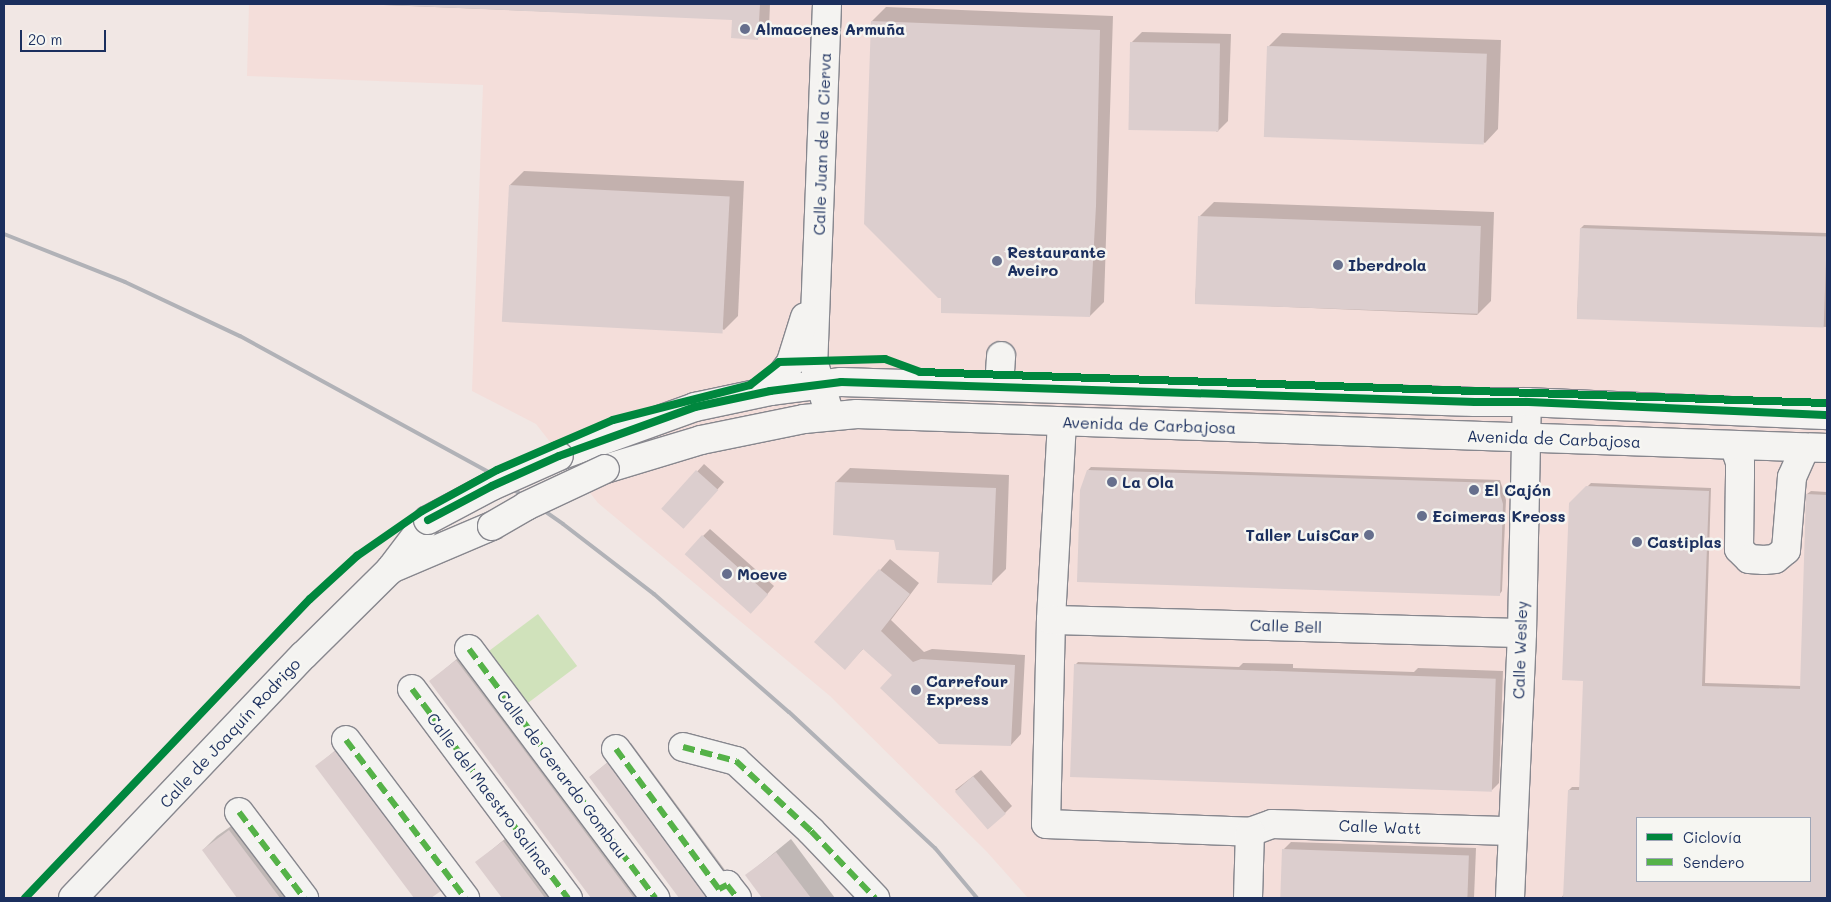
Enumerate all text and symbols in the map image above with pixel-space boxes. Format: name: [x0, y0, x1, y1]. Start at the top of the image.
place label: Almacenes Armuña: [755, 19, 905, 39]
scale bar: [22, 20, 109, 52]
marker: Almacenes Armuña: [739, 23, 751, 35]
text: 20 m: [28, 29, 62, 49]
street label: Calle Juan de la Cierva: [809, 52, 835, 236]
place label: Restaurante Aveiro: [1007, 242, 1106, 280]
marker: Restaurante Aveiro: [991, 255, 1003, 267]
place label: Iberdrola: [1348, 255, 1427, 275]
marker: Iberdrola: [1332, 259, 1344, 271]
street label: Avenida de Carbajosa: [1062, 412, 1236, 438]
street label: Avenida de Carbajosa: [1467, 426, 1641, 452]
place label: La Ola: [1122, 472, 1174, 492]
marker: La Ola: [1106, 476, 1118, 488]
place label: El Cajón: [1484, 480, 1551, 500]
marker: El Cajón: [1468, 484, 1480, 496]
place label: Ecimeras Kreoss: [1432, 506, 1566, 526]
marker: Ecimeras Kreoss: [1416, 510, 1428, 522]
place label: Taller LuisCar: [1245, 525, 1359, 545]
marker: Taller LuisCar: [1363, 529, 1375, 541]
place label: Castiplas: [1647, 532, 1722, 552]
marker: Castiplas: [1631, 536, 1643, 548]
place label: Moeve: [737, 564, 787, 584]
marker: Moeve: [721, 568, 733, 580]
street label: Calle Wesley: [1509, 600, 1531, 700]
street label: Calle Bell: [1250, 615, 1322, 637]
street label: Calle de Joaquín Rodrigo: [156, 654, 304, 812]
place label: Carrefour Express: [926, 671, 1008, 709]
marker: Carrefour Express: [910, 684, 922, 696]
street label: Calle de Gerardo Gombau: [493, 686, 631, 862]
street label: Calle del Maestro Salinas: [423, 709, 557, 879]
street label: Calle Watt: [1338, 816, 1422, 838]
legend: [1636, 817, 1811, 882]
text: Ciclovía: [1683, 827, 1742, 847]
text: Sendero: [1683, 852, 1744, 872]

